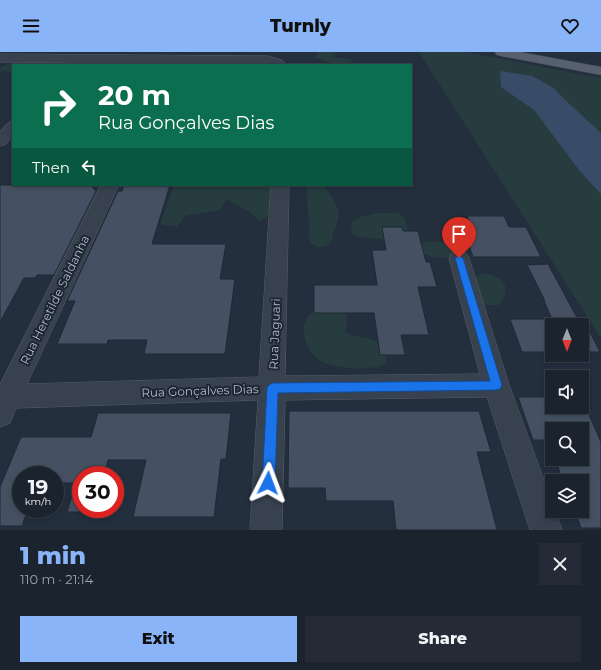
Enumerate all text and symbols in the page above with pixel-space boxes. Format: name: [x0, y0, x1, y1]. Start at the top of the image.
icon: menu: [20, 15, 42, 37]
text: Turnly: [270, 15, 331, 37]
icon: heart: [559, 15, 581, 37]
text: 20 m: [98, 78, 171, 112]
icon: right: [32, 80, 84, 132]
text: Rua Gonçalves Dias: [98, 112, 274, 134]
icon: left: [78, 156, 100, 178]
text: Then: [32, 158, 70, 177]
pin: [442, 217, 476, 258]
icon: arrive: [448, 223, 470, 245]
street label: Rua Heretilde Saldanha: [17, 233, 92, 367]
street label: Rua Jaguari: [266, 298, 283, 370]
north arrow: [545, 318, 589, 362]
map controls: [545, 318, 589, 518]
button: sound: [545, 370, 589, 414]
street label: Rua Gonçalves Dias: [141, 381, 259, 400]
button: search: [545, 422, 589, 466]
position arrow: [247, 462, 289, 504]
speed limit sign: 30: [72, 466, 124, 518]
button: layers: [545, 474, 589, 518]
text: 19: [28, 475, 48, 499]
text: km/h: [25, 495, 51, 508]
text: 1 min: [20, 541, 86, 570]
button: close: [539, 543, 581, 585]
text: 110 m · 21:14: [20, 571, 93, 587]
button: Exit: [20, 616, 297, 662]
button: Share: [305, 616, 581, 662]

